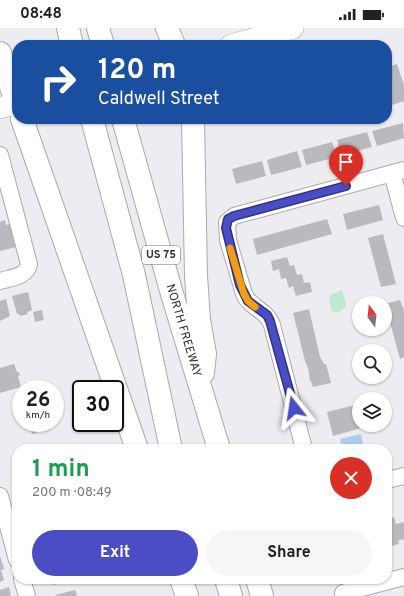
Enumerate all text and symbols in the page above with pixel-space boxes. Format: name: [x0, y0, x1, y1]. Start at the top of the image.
text: 08:48: [20, 5, 62, 24]
text: 120 m: [98, 53, 176, 89]
icon: right: [32, 56, 84, 108]
text: Caldwell Street: [98, 88, 220, 111]
pin: [329, 145, 363, 186]
icon: arrive: [335, 151, 357, 173]
road number: US 75: [142, 246, 180, 264]
street label: NORTH FREEWAY: [162, 282, 205, 379]
north arrow: [352, 296, 392, 336]
map controls: [352, 296, 392, 432]
button: search: [352, 344, 392, 384]
speed limit sign: 30: [72, 380, 124, 432]
position arrow: [273, 387, 315, 429]
text: 26: [26, 388, 50, 414]
button: layers: [352, 392, 392, 432]
text: km/h: [26, 409, 50, 422]
text: 1 min: [32, 455, 90, 485]
button: close: [330, 457, 372, 499]
text: 200 m · 08:49: [32, 485, 112, 501]
button: Exit: [32, 530, 198, 576]
button: Share: [206, 530, 372, 576]

